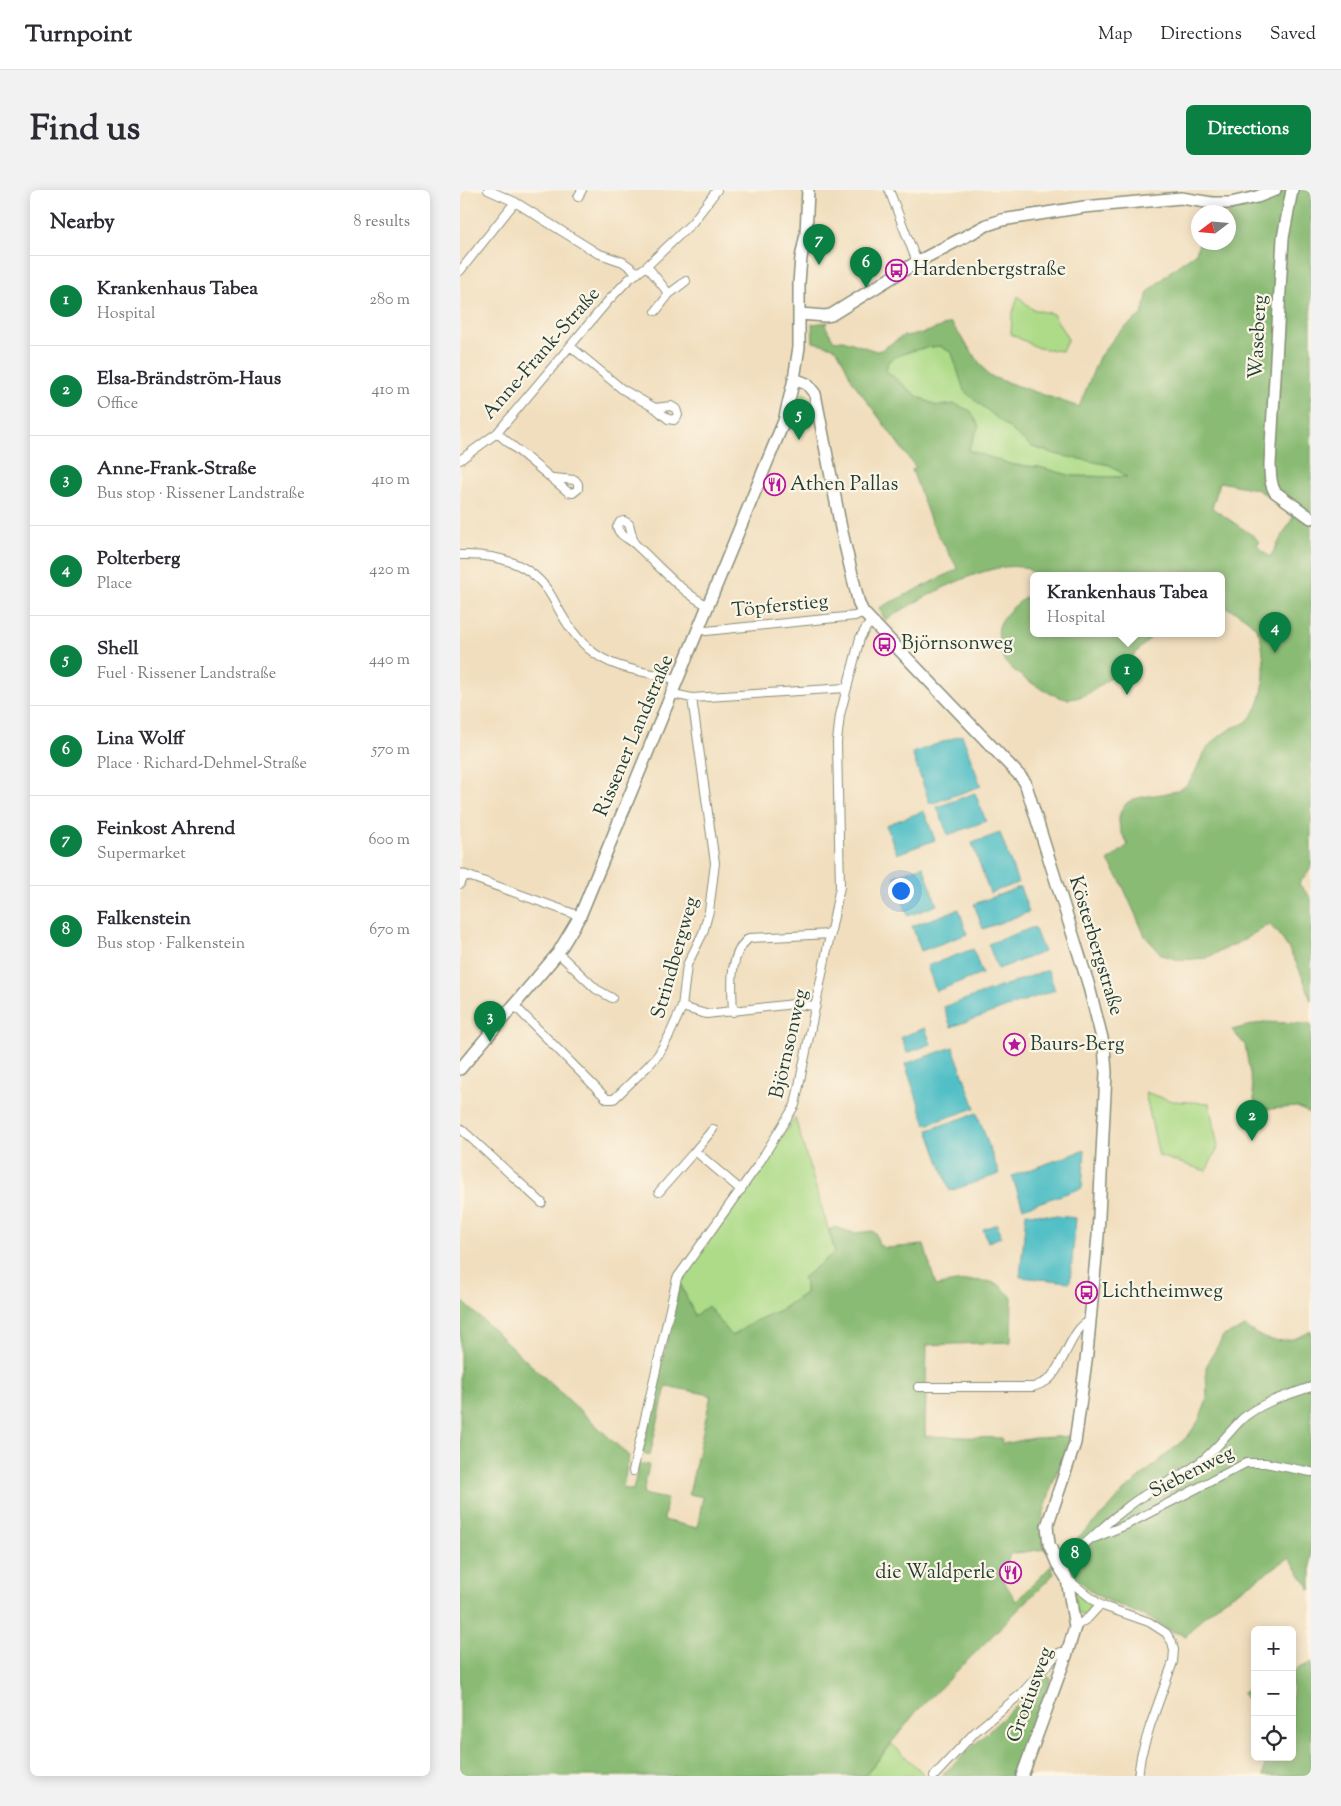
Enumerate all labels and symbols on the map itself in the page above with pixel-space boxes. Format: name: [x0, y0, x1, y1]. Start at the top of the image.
north arrow: [1191, 205, 1236, 250]
pin: 7: [803, 224, 835, 265]
pin: 6: [850, 247, 882, 288]
place label: Hardenbergstraße: [913, 256, 1066, 285]
bus stop icon: Hardenbergstraße: [885, 258, 909, 282]
street label: Anne-Frank-Straße: [476, 281, 608, 427]
street label: Waseberg: [1242, 294, 1276, 380]
pin: 5: [783, 399, 815, 440]
place label: Athen Pallas: [790, 471, 898, 500]
restaurant icon: Athen Pallas: [762, 473, 786, 497]
street label: Töpferstieg: [730, 587, 830, 626]
pin: 4: [1259, 612, 1291, 653]
place label: Björnsonweg: [901, 630, 1013, 659]
bus stop icon: Björnsonweg: [873, 632, 897, 656]
street label: Rissener Landstraße: [588, 651, 682, 821]
pin: 1: [1111, 654, 1143, 695]
street label: Kösterbergstraße: [1060, 873, 1130, 1019]
your location: [888, 878, 914, 904]
street label: Strindbergweg: [645, 893, 707, 1023]
street label: Björnsonweg: [763, 986, 817, 1102]
pin: 3: [474, 1001, 506, 1042]
place label: Baurs-Berg: [1030, 1031, 1125, 1060]
place icon: Baurs-Berg: [1002, 1033, 1026, 1057]
pin: 2: [1236, 1100, 1268, 1141]
place label: Lichtheimweg: [1102, 1278, 1223, 1307]
bus stop icon: Lichtheimweg: [1074, 1280, 1098, 1304]
street label: Siebenweg: [1145, 1439, 1240, 1507]
pin: 8: [1059, 1538, 1091, 1579]
place label: die Waldperle: [875, 1559, 995, 1588]
restaurant icon: die Waldperle: [999, 1561, 1023, 1585]
street label: Grotiusweg: [1000, 1643, 1062, 1747]

